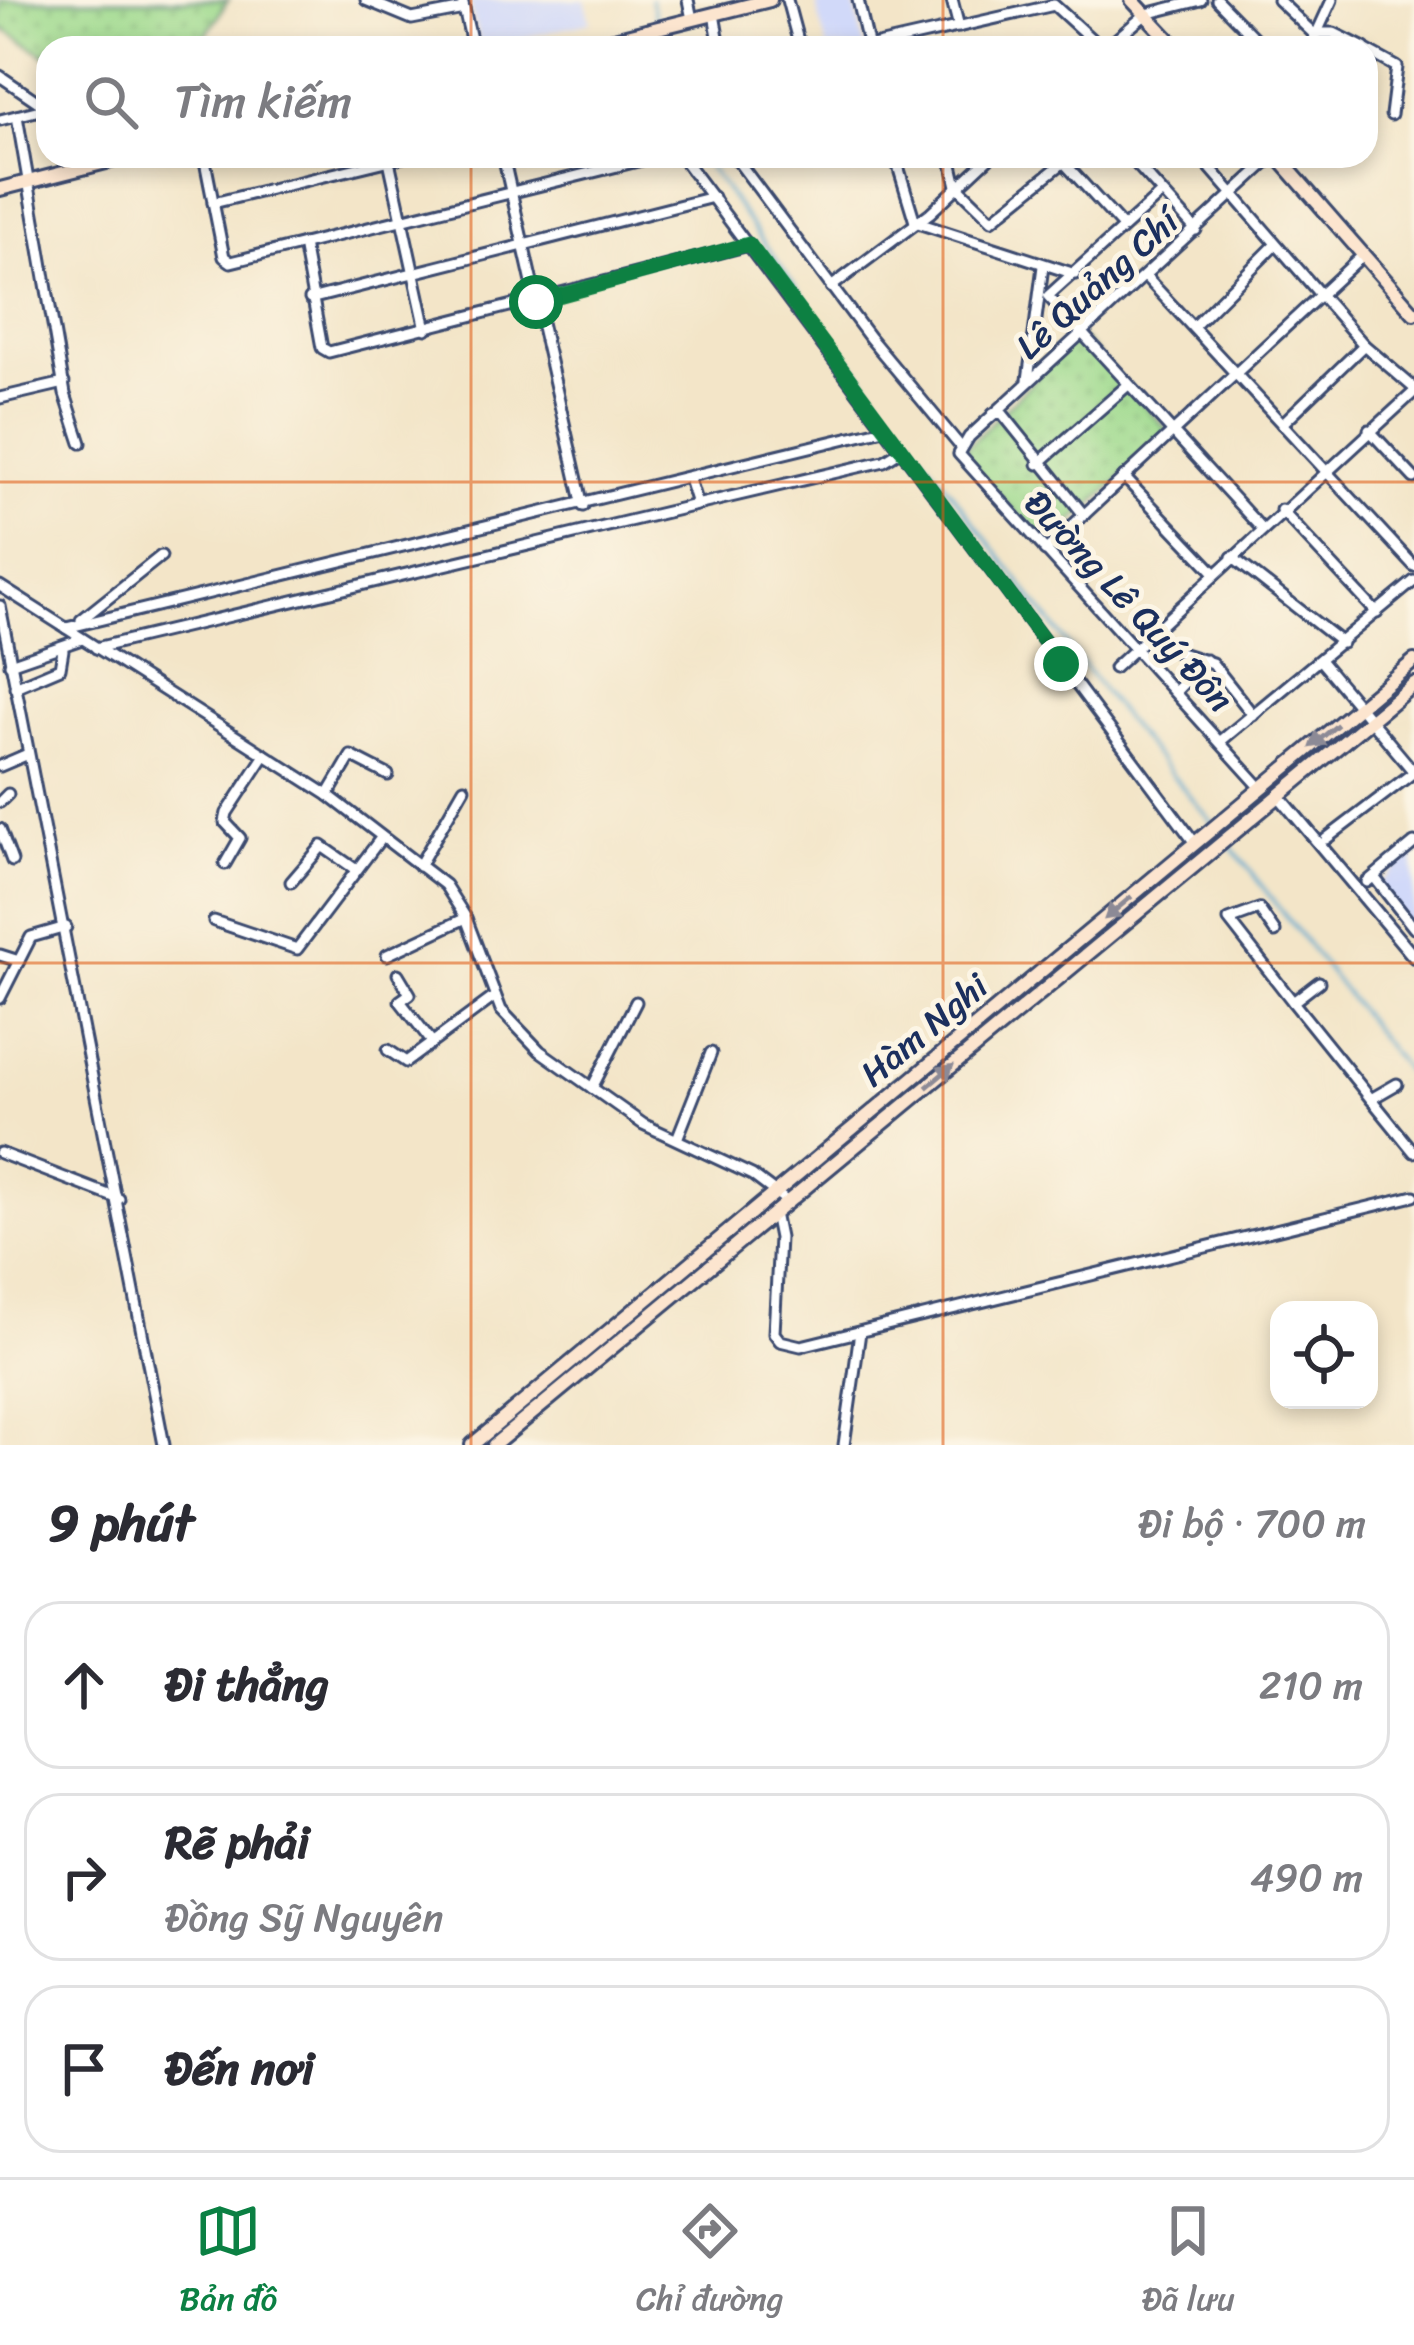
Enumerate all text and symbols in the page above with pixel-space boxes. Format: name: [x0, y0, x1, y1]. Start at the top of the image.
search box: [36, 36, 1378, 168]
text: Tìm kiếm: [174, 62, 352, 142]
icon: search: [78, 69, 144, 135]
street label: Lê Quảng Chí: [1000, 189, 1197, 376]
route start: [509, 275, 563, 329]
street label: Đường Lê Quý Đôn: [1008, 474, 1250, 728]
route end: [1034, 637, 1088, 691]
one-way arrow: [1309, 723, 1340, 748]
one-way arrow: [1103, 894, 1133, 920]
street label: Hàm Nghi: [845, 956, 1004, 1104]
one-way arrow: [925, 1063, 955, 1089]
map controls: [1270, 1301, 1378, 1409]
button: locate: [1270, 1301, 1378, 1409]
text: 9 phút: [48, 1478, 194, 1568]
text: Đi bộ · 700 m: [1138, 1489, 1366, 1558]
text: Đi thẳng: [165, 1645, 329, 1725]
text: 210 m: [1259, 1651, 1363, 1720]
icon: ahead: [51, 1652, 117, 1718]
text: Rẽ phải: [165, 1803, 310, 1883]
text: 490 m: [1250, 1843, 1363, 1912]
icon: right: [51, 1844, 117, 1910]
text: Đồng Sỹ Nguyên: [165, 1883, 443, 1952]
text: Đến nơi: [165, 2029, 314, 2109]
icon: arrive: [51, 2036, 117, 2102]
tab: Bản đồ: [179, 2198, 277, 2328]
tab: Chỉ đường: [636, 2198, 783, 2328]
tab: Đã lưu: [1142, 2198, 1235, 2328]

